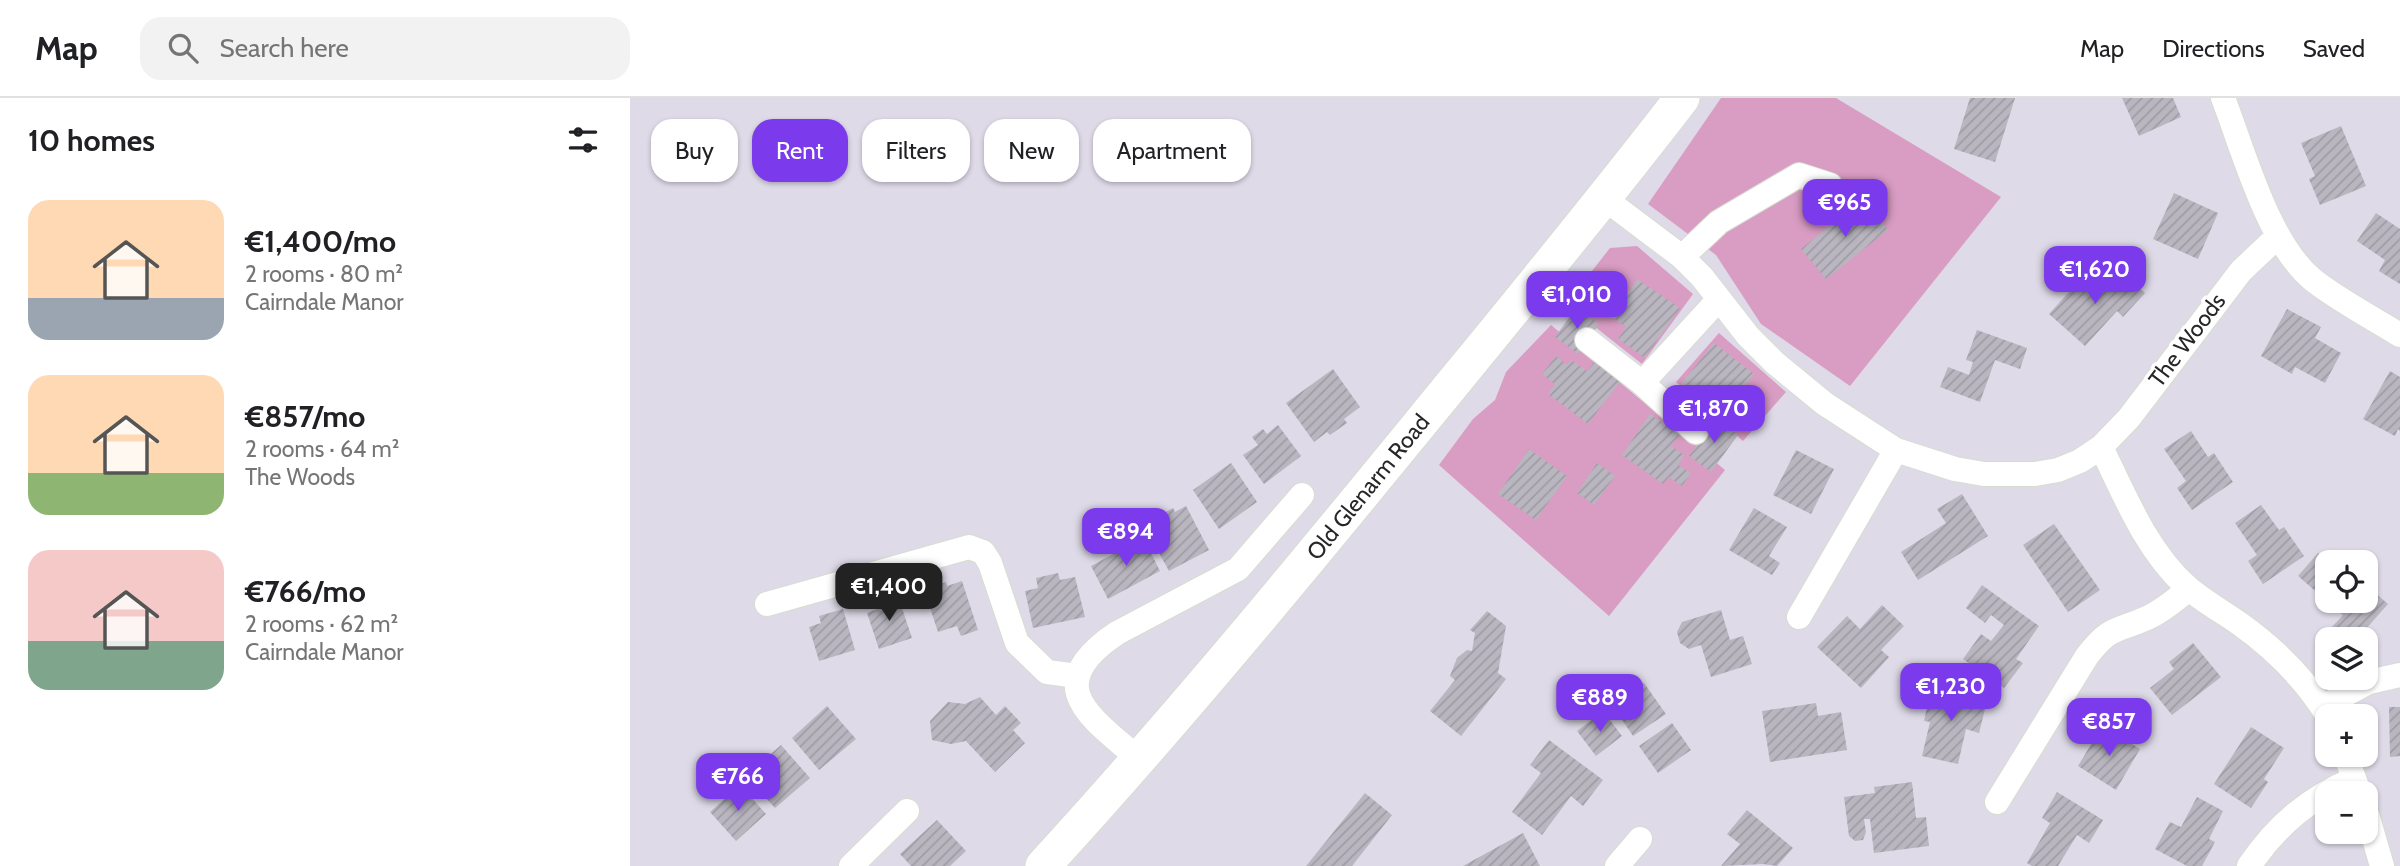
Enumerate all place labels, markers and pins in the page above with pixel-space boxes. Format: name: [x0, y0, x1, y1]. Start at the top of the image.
pin: €965: [1804, 180, 1886, 239]
pin: €1,620: [2038, 246, 2152, 306]
pin: €1,010: [1520, 272, 1634, 331]
pin: €1,870: [1657, 386, 1771, 445]
pin: €894: [1085, 508, 1167, 568]
pin: €1,400: [832, 564, 946, 623]
pin: €1,230: [1894, 664, 2008, 723]
pin: €889: [1559, 674, 1641, 734]
pin: €857: [2068, 698, 2150, 758]
pin: €766: [697, 754, 779, 813]

